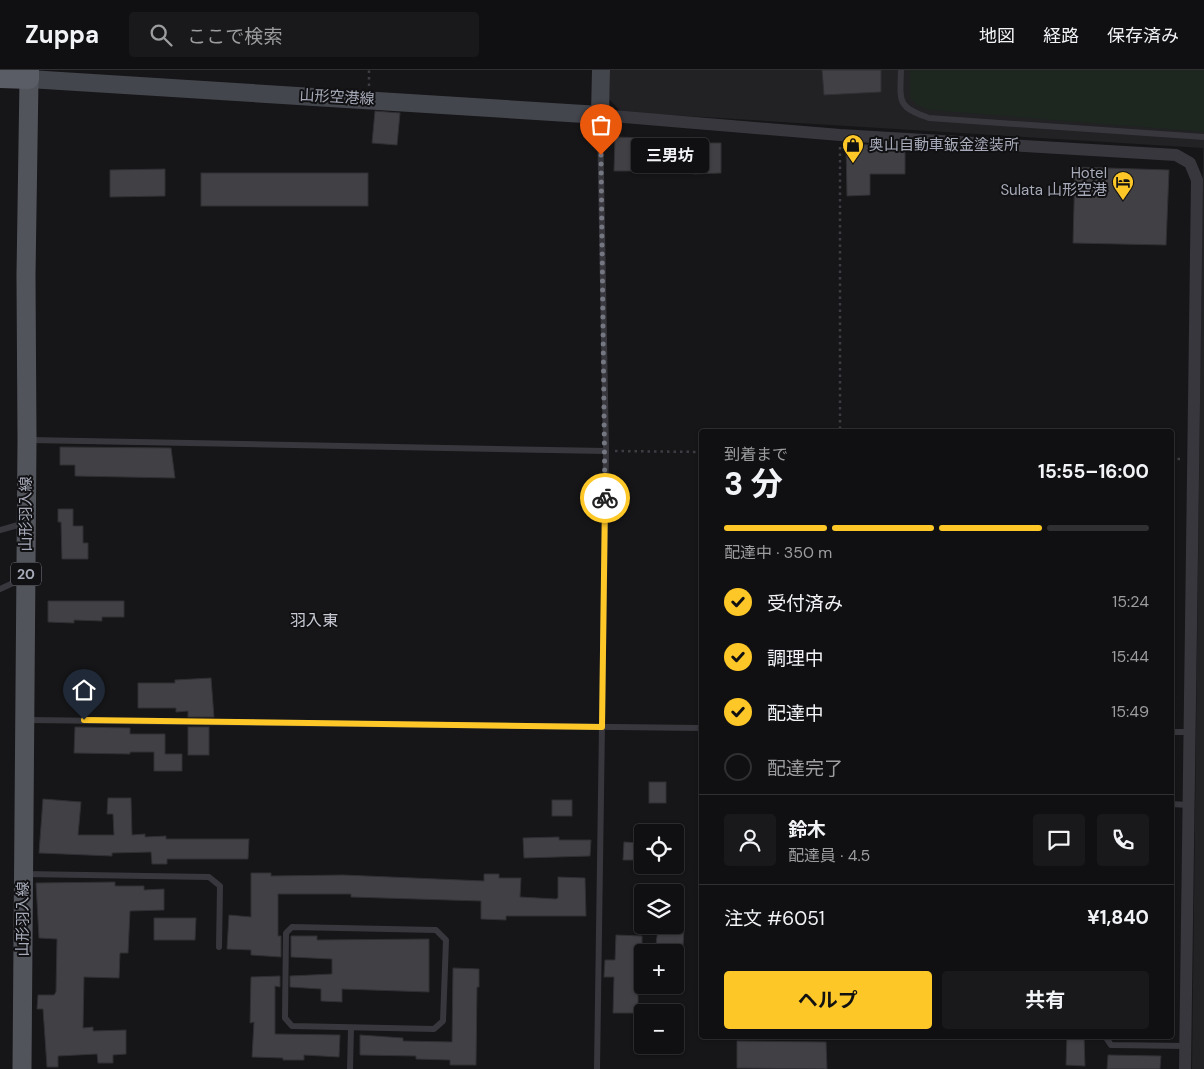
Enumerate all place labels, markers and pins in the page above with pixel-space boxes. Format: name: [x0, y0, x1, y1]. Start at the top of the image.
pin: [580, 104, 622, 155]
shop icon: 奥山自動車鈑金塗装所: [841, 133, 865, 164]
place label: 奥山自動車鈑金塗装所: [869, 135, 1019, 155]
callout: 三男坊: [631, 138, 708, 172]
place label: Hotel Sulata 山形空港: [1000, 163, 1107, 200]
hotel icon: Hotel Sulata 山形空港: [1111, 170, 1135, 201]
pin: [63, 669, 105, 720]

